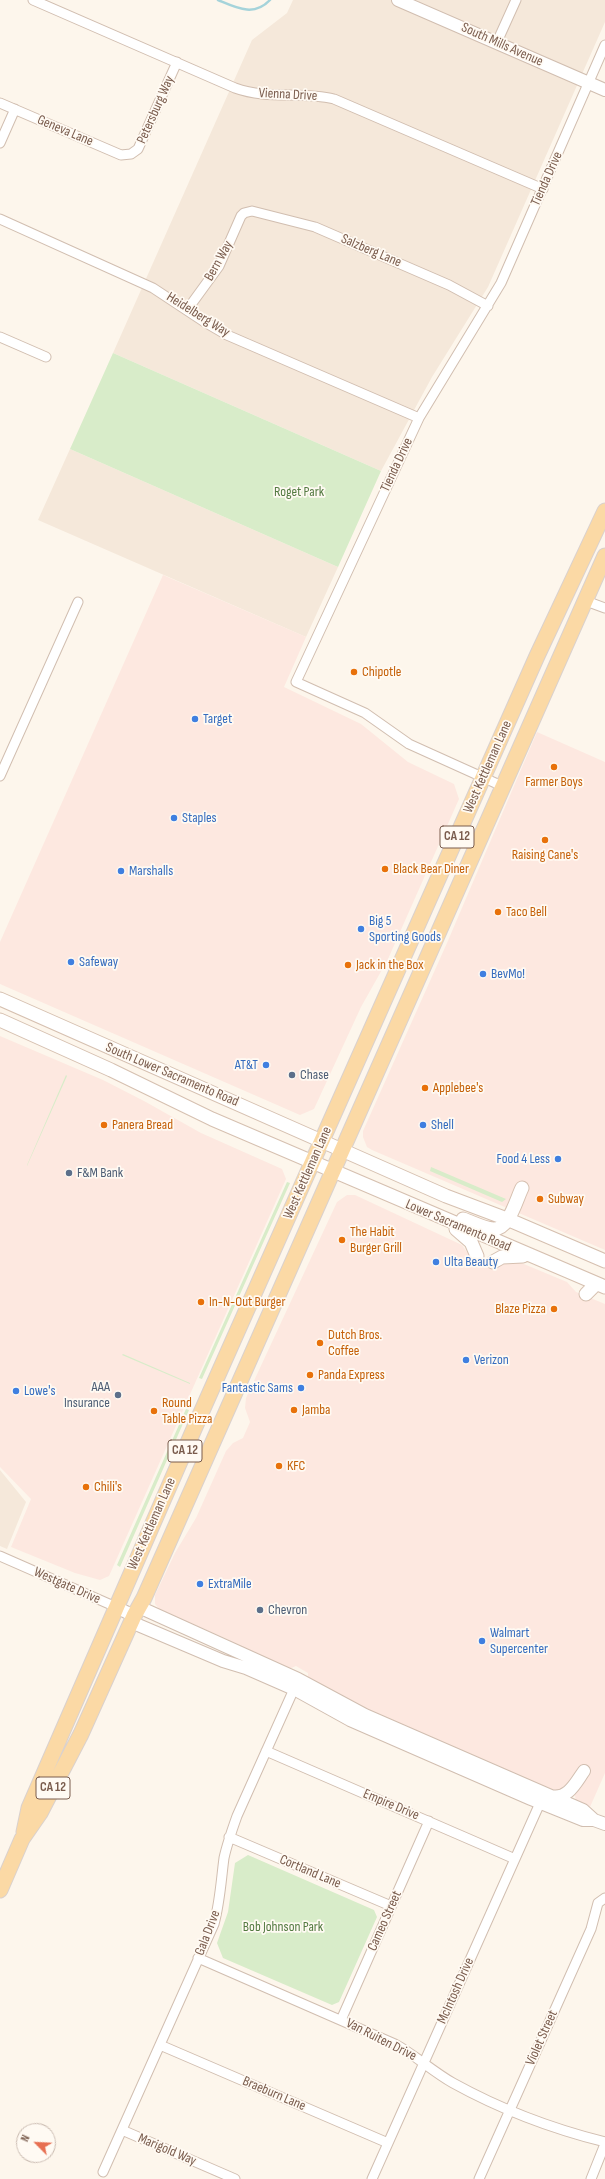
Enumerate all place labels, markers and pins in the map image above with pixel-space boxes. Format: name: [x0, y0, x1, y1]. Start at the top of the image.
place label: Chipotle: [362, 664, 401, 680]
marker: Chipotle: [349, 667, 359, 677]
place label: Target: [203, 711, 232, 727]
marker: Target: [190, 714, 200, 724]
marker: Farmer Boys: [549, 762, 559, 772]
place label: Farmer Boys: [525, 774, 583, 790]
place label: Staples: [182, 810, 217, 826]
marker: Staples: [169, 813, 179, 823]
marker: Raising Cane's: [540, 835, 550, 845]
place label: Raising Cane's: [512, 847, 578, 863]
place label: Black Bear Diner: [393, 861, 469, 877]
place label: Marshalls: [129, 863, 173, 879]
marker: Black Bear Diner: [380, 864, 390, 874]
marker: Marshalls: [116, 866, 126, 876]
place label: Taco Bell: [506, 904, 547, 920]
marker: Taco Bell: [493, 907, 503, 917]
place label: Big 5 Sporting Goods: [369, 913, 441, 946]
marker: Big 5 Sporting Goods: [356, 924, 366, 934]
place label: Safeway: [79, 954, 118, 970]
marker: Safeway: [66, 957, 76, 967]
place label: Jack in the Box: [356, 957, 424, 973]
marker: Jack in the Box: [343, 960, 353, 970]
place label: BevMo!: [491, 966, 525, 982]
marker: BevMo!: [478, 969, 488, 979]
place label: AT&T: [235, 1057, 258, 1073]
marker: AT&T: [261, 1060, 271, 1070]
place label: Chase: [300, 1067, 329, 1083]
marker: Chase: [287, 1070, 297, 1080]
place label: Applebee's: [433, 1080, 483, 1096]
marker: Applebee's: [420, 1083, 430, 1093]
place label: Panera Bread: [112, 1117, 173, 1133]
place label: Shell: [431, 1117, 454, 1133]
marker: Panera Bread: [99, 1120, 109, 1130]
marker: Shell: [418, 1120, 428, 1130]
place label: Food 4 Less: [497, 1151, 550, 1167]
marker: Food 4 Less: [553, 1154, 563, 1164]
place label: F&M Bank: [77, 1165, 123, 1181]
marker: F&M Bank: [64, 1168, 74, 1178]
place label: Subway: [548, 1191, 584, 1207]
marker: Subway: [535, 1194, 545, 1204]
place label: The Habit Burger Grill: [350, 1224, 402, 1256]
marker: The Habit Burger Grill: [337, 1235, 347, 1245]
place label: Ulta Beauty: [444, 1254, 498, 1270]
marker: Ulta Beauty: [431, 1257, 441, 1267]
place label: In-N-Out Burger: [209, 1294, 285, 1310]
marker: In-N-Out Burger: [196, 1297, 206, 1307]
place label: Blaze Pizza: [495, 1301, 546, 1317]
marker: Blaze Pizza: [549, 1304, 559, 1314]
place label: Dutch Bros. Coffee: [328, 1327, 382, 1360]
marker: Dutch Bros. Coffee: [315, 1338, 325, 1348]
place label: Verizon: [474, 1352, 509, 1368]
marker: Verizon: [461, 1355, 471, 1365]
place label: Panda Express: [318, 1367, 385, 1383]
marker: Panda Express: [305, 1370, 315, 1380]
place label: AAA Insurance: [64, 1379, 110, 1412]
place label: Fantastic Sams: [222, 1380, 293, 1396]
place label: Lowe's: [24, 1383, 55, 1399]
marker: Fantastic Sams: [296, 1383, 306, 1393]
marker: Lowe's: [11, 1386, 21, 1396]
marker: AAA Insurance: [113, 1390, 123, 1400]
place label: Round Table Pizza: [162, 1395, 212, 1428]
place label: Jamba: [302, 1402, 330, 1418]
marker: Jamba: [289, 1405, 299, 1415]
marker: Round Table Pizza: [149, 1406, 159, 1416]
place label: KFC: [287, 1458, 305, 1474]
marker: KFC: [274, 1461, 284, 1471]
place label: Chili's: [94, 1479, 122, 1495]
marker: Chili's: [81, 1482, 91, 1492]
place label: ExtraMile: [208, 1576, 252, 1592]
marker: ExtraMile: [195, 1579, 205, 1589]
place label: Chevron: [268, 1602, 307, 1618]
marker: Chevron: [255, 1605, 265, 1615]
place label: Walmart Supercenter: [490, 1625, 548, 1658]
marker: Walmart Supercenter: [477, 1636, 487, 1646]

